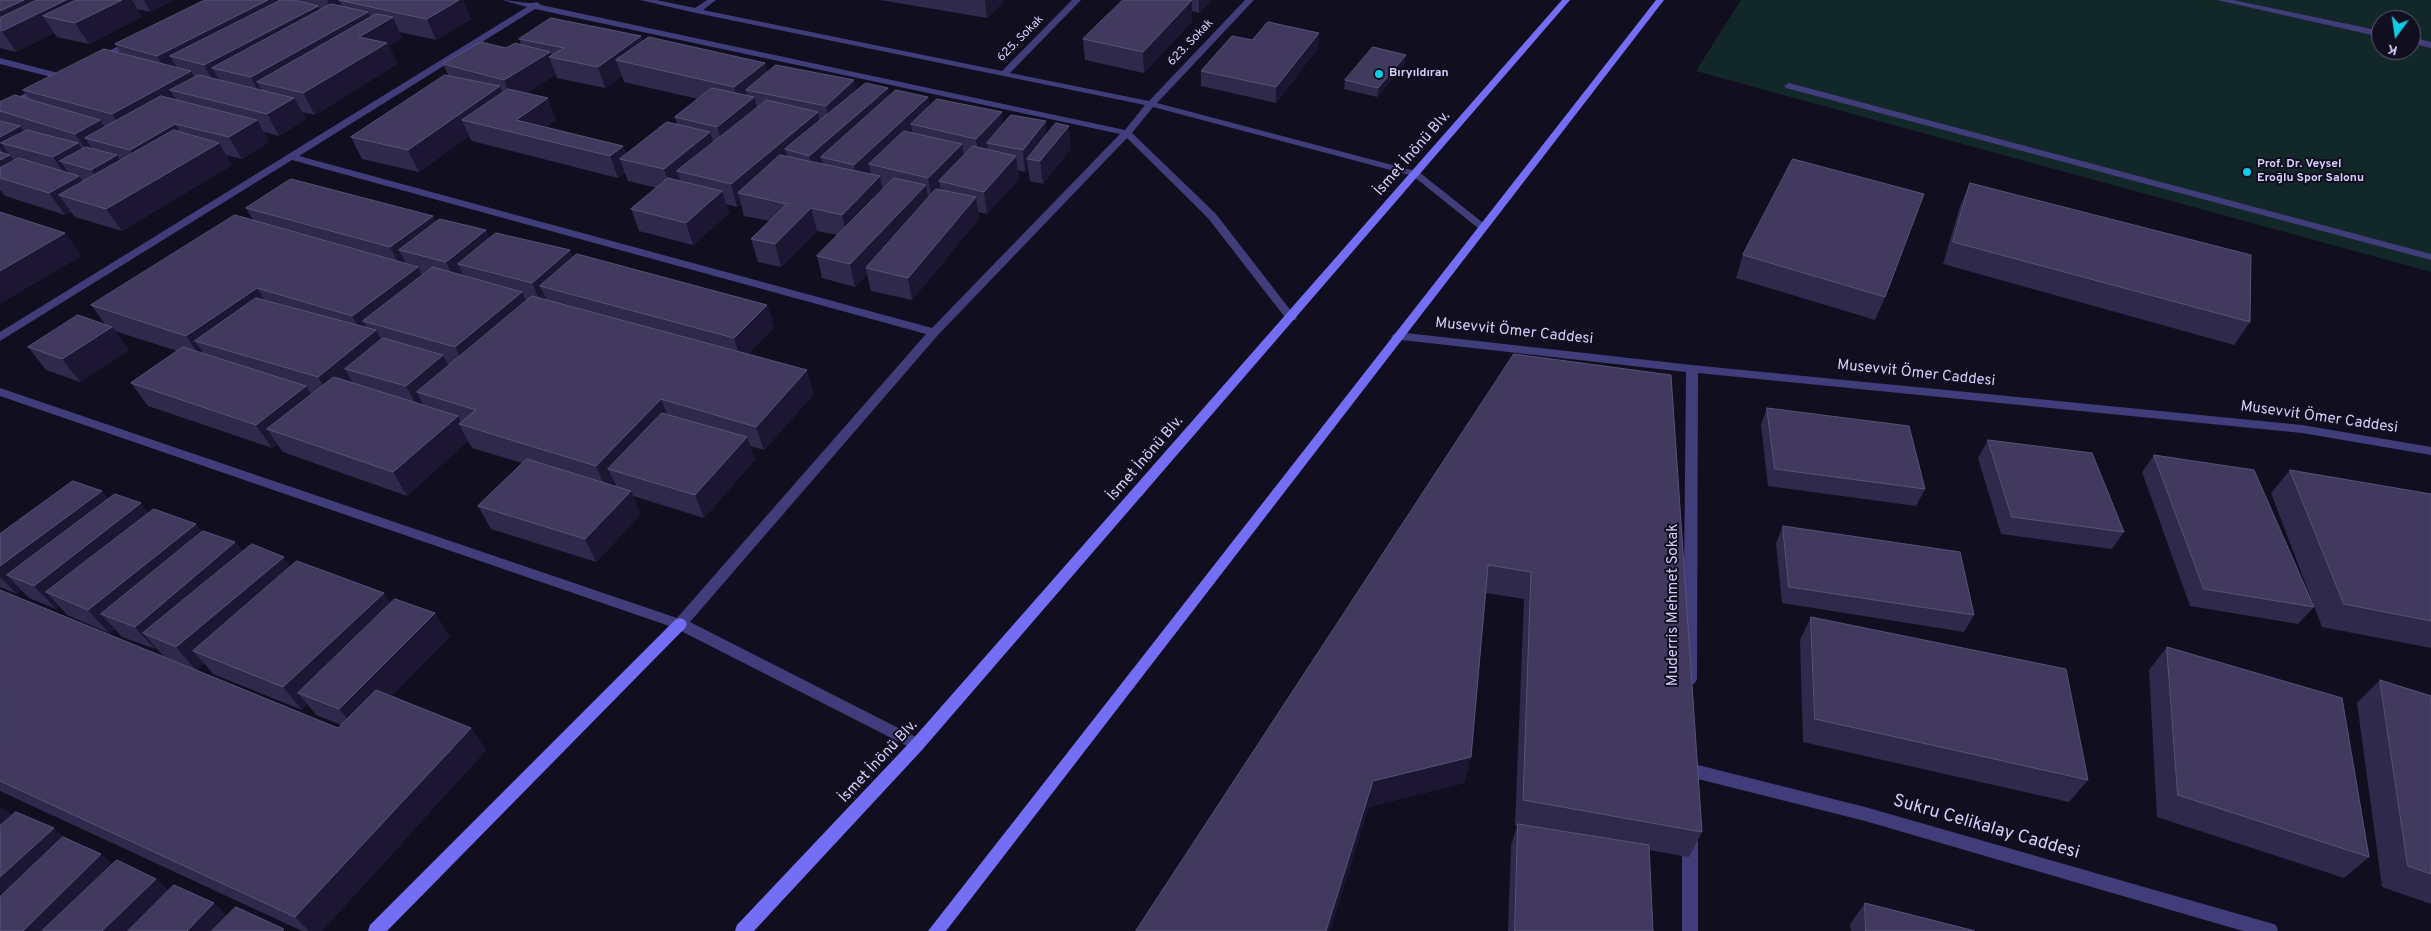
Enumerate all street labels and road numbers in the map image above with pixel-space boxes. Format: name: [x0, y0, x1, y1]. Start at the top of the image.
street label: 625. Sokak: [995, 13, 1047, 65]
street label: 623. Sokak: [1165, 17, 1217, 69]
street label: İsmet İnönü Blv.: [1371, 108, 1455, 200]
street label: Musevvit Ömer Caddesi: [1434, 315, 1594, 349]
street label: Musevvit Ömer Caddesi: [1836, 357, 1996, 391]
street label: Musevvit Ömer Caddesi: [2239, 398, 2399, 438]
street label: İsmet İnönü Blv.: [1104, 413, 1188, 505]
street label: Muderris Mehmet Sokak: [1665, 524, 1683, 686]
street label: İsmet İnönü Blv.: [836, 717, 922, 807]
street label: Sukru Celikalay Caddesi: [1890, 791, 2082, 865]

